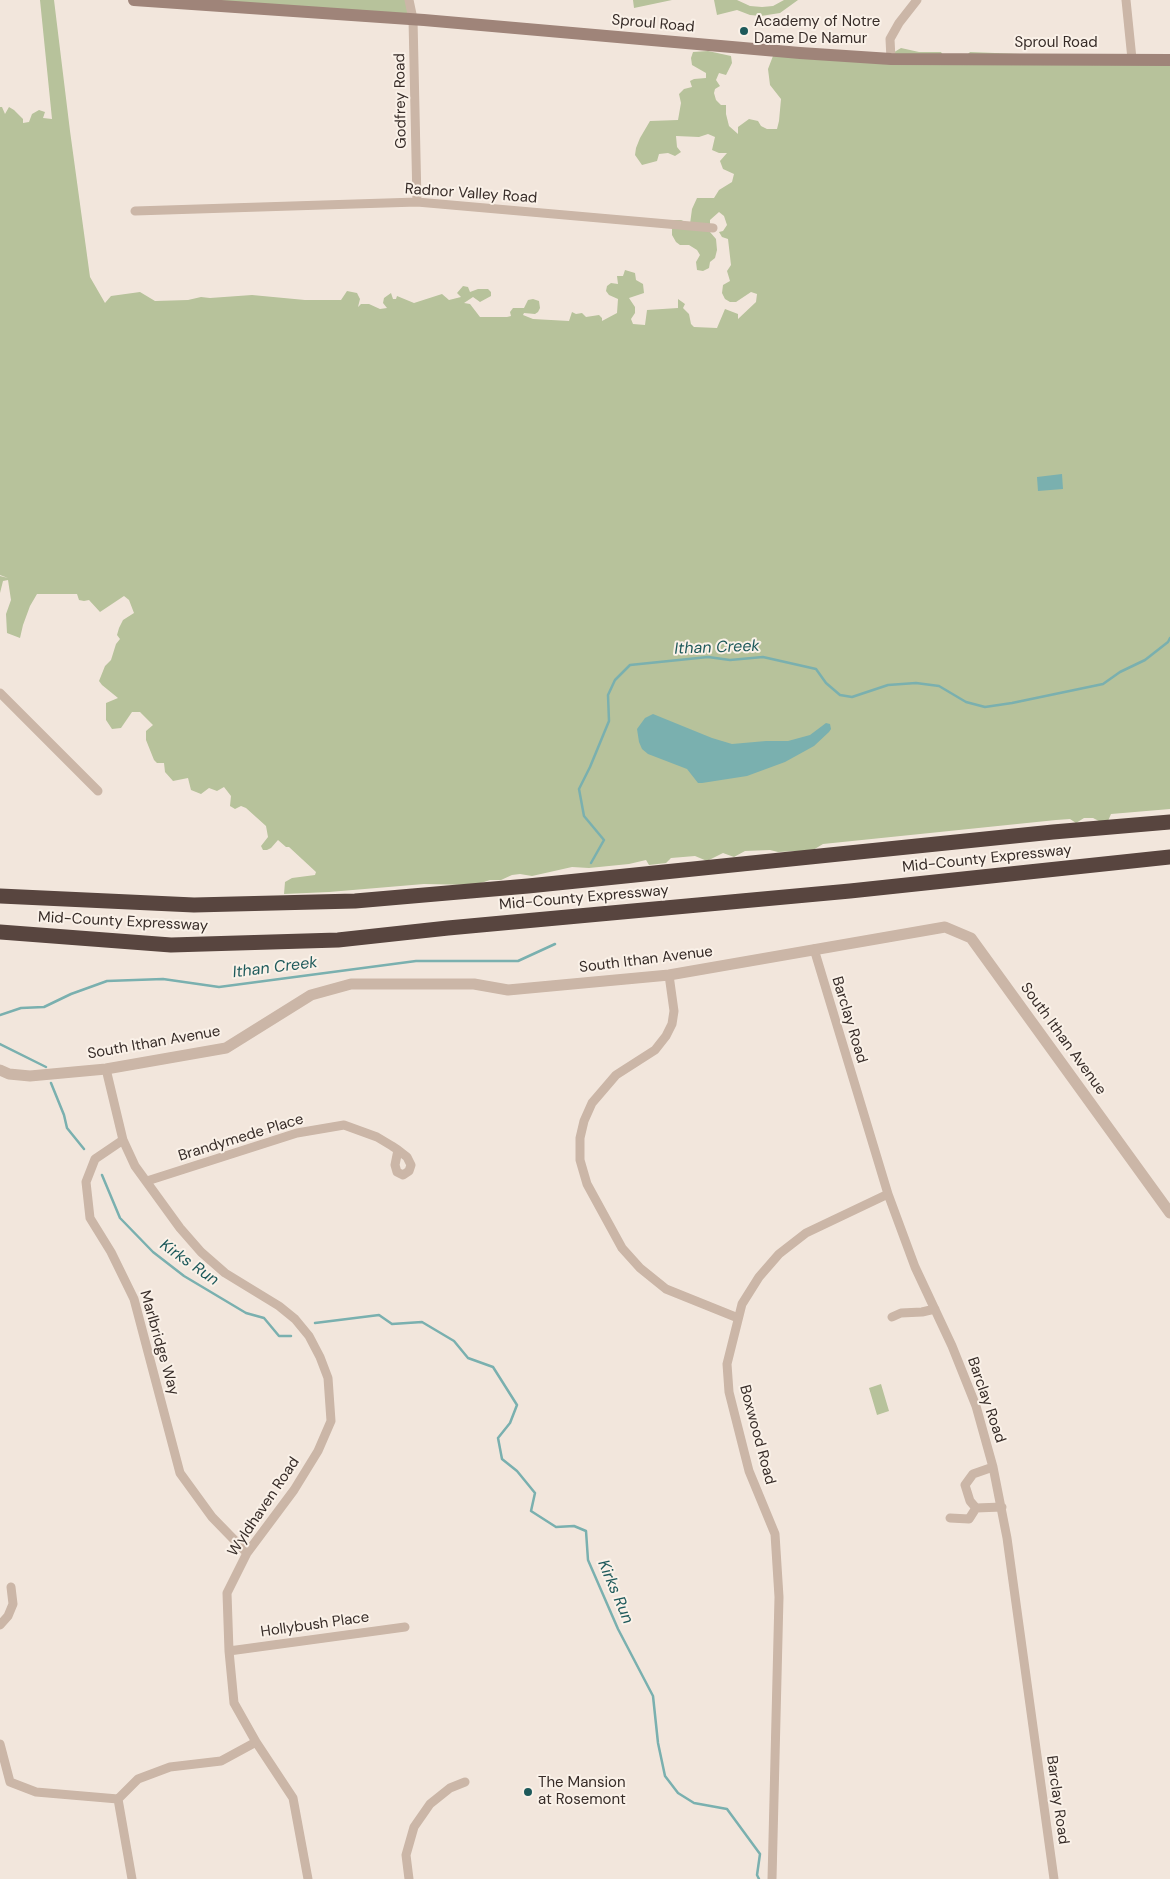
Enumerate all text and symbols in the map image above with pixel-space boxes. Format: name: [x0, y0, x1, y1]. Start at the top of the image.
street label: Sproul Road: [611, 11, 695, 37]
place label: Academy of Notre Dame De Namur: [754, 13, 880, 48]
marker: Academy of Notre Dame De Namur: [738, 25, 750, 37]
street label: Sproul Road: [1014, 34, 1098, 52]
street label: Godfrey Road: [391, 53, 411, 149]
street label: Radnor Valley Road: [404, 180, 538, 208]
water label: Ithan Creek: [674, 637, 760, 659]
street label: Mid-County Expressway: [901, 841, 1073, 877]
street label: Mid-County Expressway: [498, 882, 670, 914]
street label: Mid-County Expressway: [38, 909, 208, 935]
street label: South Ithan Avenue: [578, 943, 714, 977]
water label: Ithan Creek: [231, 953, 319, 983]
street label: Barclay Road: [827, 975, 871, 1065]
street label: South Ithan Avenue: [1016, 979, 1110, 1099]
street label: South Ithan Avenue: [86, 1022, 222, 1064]
street label: Brandymede Place: [176, 1110, 306, 1166]
water label: Kirks Run: [156, 1236, 222, 1290]
street label: Marlbridge Way: [135, 1288, 183, 1398]
street label: Barclay Road: [963, 1355, 1009, 1445]
street label: Boxwood Road: [735, 1383, 779, 1487]
street label: Wyldhaven Road: [224, 1454, 304, 1560]
water label: Kirks Run: [593, 1557, 637, 1627]
street label: Hollybush Place: [259, 1608, 371, 1642]
street label: Barclay Road: [1042, 1754, 1072, 1846]
place label: The Mansion at Rosemont: [538, 1774, 626, 1809]
marker: The Mansion at Rosemont: [522, 1786, 534, 1798]

